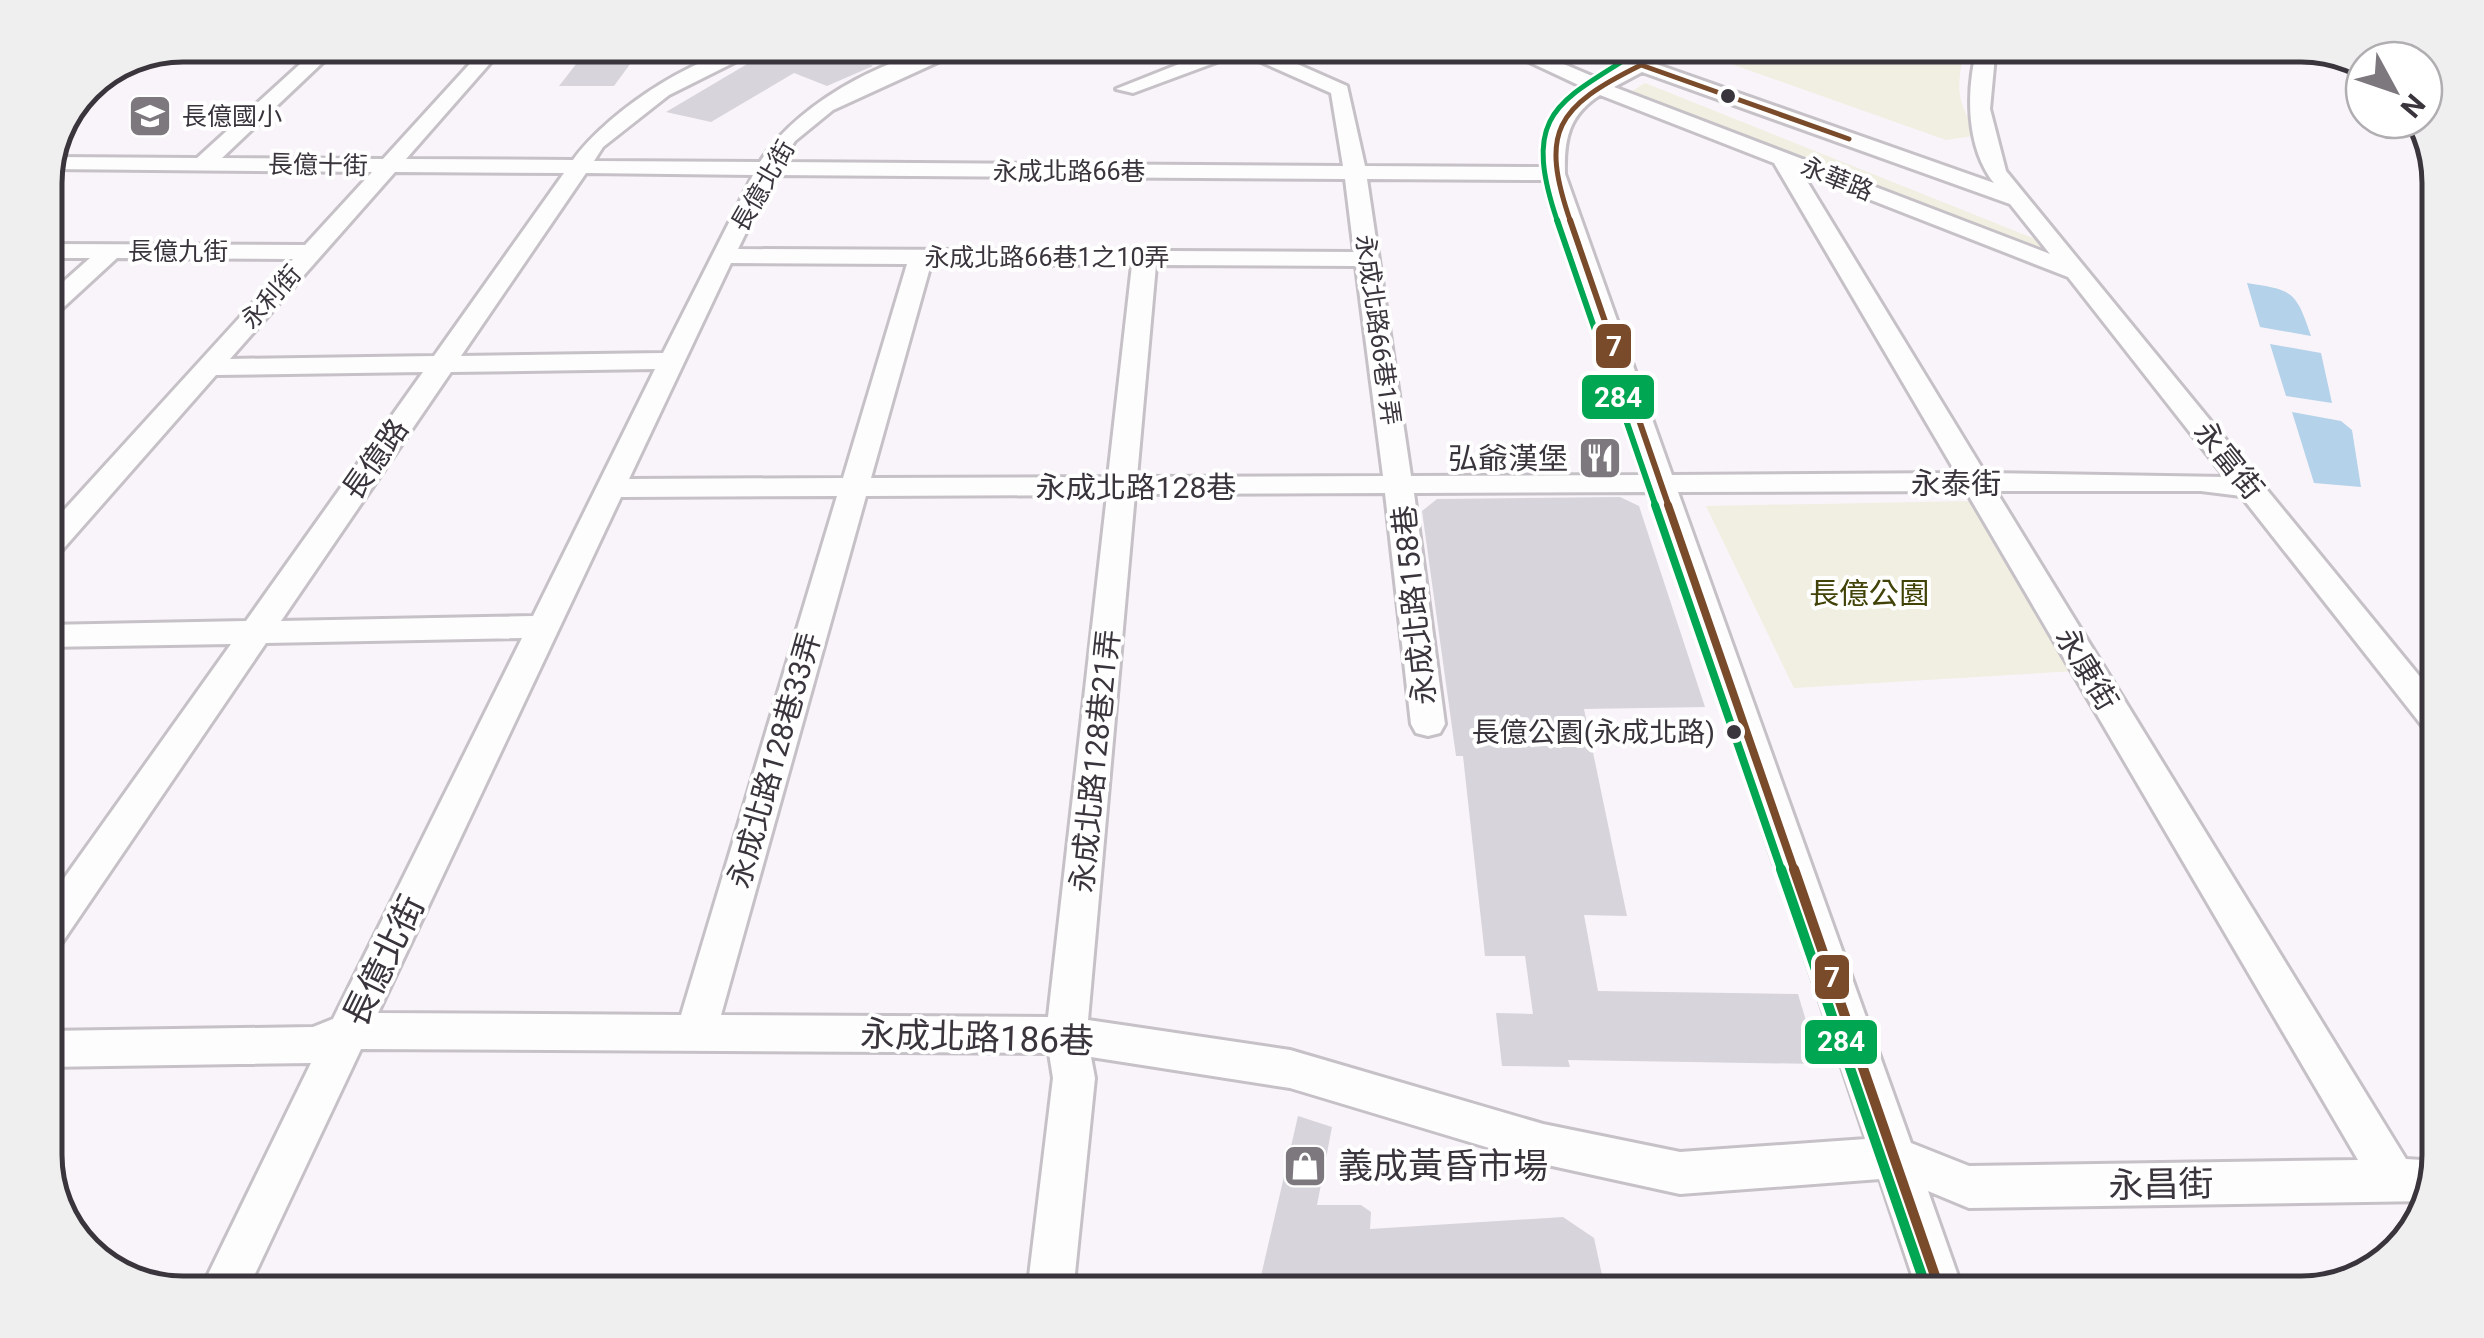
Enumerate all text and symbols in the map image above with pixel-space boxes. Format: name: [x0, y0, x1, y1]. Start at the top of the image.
north arrow: [2344, 40, 2444, 140]
unlabelled marker: [1718, 86, 1738, 106]
text: N: [2394, 88, 2432, 124]
school or university icon: 長億國小: [127, 93, 173, 139]
place label: 長億國小: [182, 102, 282, 131]
street label: 長億北街: [725, 135, 801, 237]
street label: 長億十街: [268, 150, 368, 180]
street label: 永華路: [1797, 152, 1877, 206]
street label: 永成北路66巷: [992, 157, 1146, 186]
street label: 永成北路66巷1弄: [1350, 233, 1406, 427]
street label: 長億九街: [128, 237, 228, 266]
street label: 永成北路66巷1之10弄: [924, 243, 1170, 272]
street label: 永利街: [235, 259, 307, 335]
line badge: 7: [1594, 322, 1633, 370]
text: 7: [1606, 330, 1622, 363]
line badge: 284: [1580, 373, 1656, 421]
text: 284: [1594, 381, 1642, 414]
street label: 長億路: [335, 412, 415, 506]
street label: 永富街: [2187, 414, 2271, 506]
restaurant icon: 弘爺漢堡: [1577, 435, 1623, 481]
place label: 弘爺漢堡: [1448, 441, 1568, 476]
street label: 永泰街: [1911, 466, 2001, 501]
street label: 永成北路128巷: [1036, 470, 1236, 505]
street label: 永成北路158巷: [1386, 503, 1442, 707]
park label: 長億公園: [1809, 576, 1929, 611]
street label: 永康街: [2049, 621, 2125, 717]
street label: 永成北路128巷33弄: [721, 628, 827, 892]
street label: 永成北路128巷21弄: [1064, 628, 1126, 894]
place label: 長億公園(永成北路): [1472, 716, 1715, 749]
marker: 長億公園(永成北路): [1724, 722, 1744, 742]
street label: 長億北街: [335, 889, 433, 1033]
line badge: 7: [1813, 953, 1851, 1001]
text: 7: [1824, 961, 1840, 994]
street label: 永成北路186巷: [859, 1013, 1095, 1063]
line badge: 284: [1803, 1018, 1879, 1066]
text: 284: [1817, 1025, 1865, 1058]
shop icon: 義成黃昏市場: [1282, 1143, 1328, 1189]
place label: 義成黃昏市場: [1338, 1146, 1548, 1187]
street label: 永昌街: [2108, 1164, 2214, 1206]

